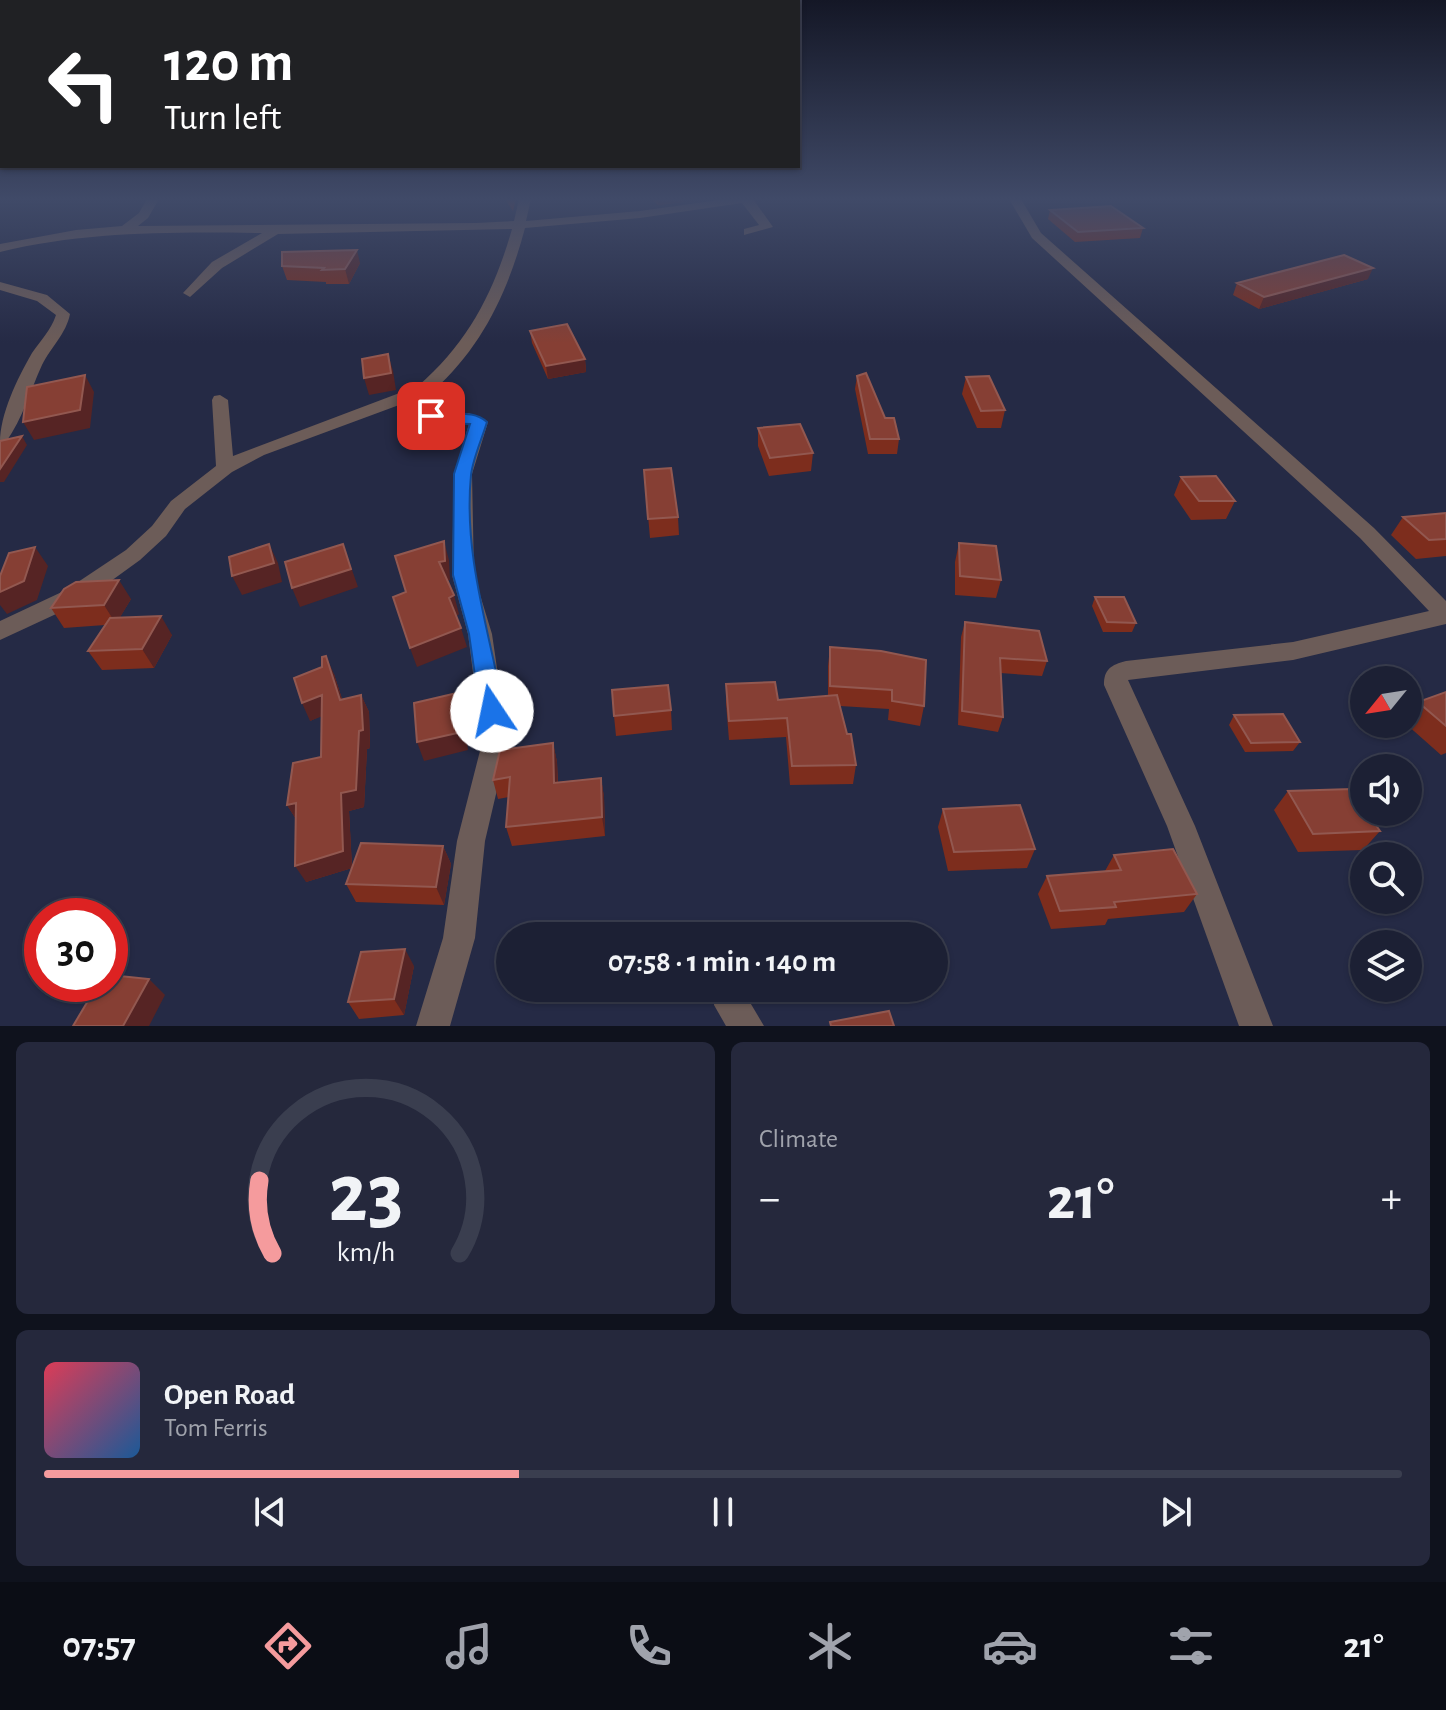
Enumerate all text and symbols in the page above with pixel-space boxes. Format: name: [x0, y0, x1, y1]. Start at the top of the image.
icon: left: [32, 32, 136, 136]
text: 120 m: [164, 35, 293, 91]
text: Turn left: [164, 100, 281, 136]
pin: [397, 382, 465, 450]
icon: arrive: [409, 394, 453, 438]
north arrow: [1350, 666, 1422, 738]
map controls: [1350, 666, 1422, 1002]
position arrow: [450, 669, 534, 753]
button: sound: [1350, 754, 1422, 826]
button: search: [1350, 842, 1422, 914]
speed limit sign: 30: [24, 898, 128, 1002]
button: layers: [1350, 930, 1422, 1002]
text: 07:58 · 1 min · 140 m: [608, 947, 836, 977]
text: Climate: [759, 1126, 838, 1152]
text: 23: [328, 1153, 403, 1237]
text: 21°: [1047, 1170, 1114, 1230]
text: −: [759, 1177, 780, 1221]
text: +: [1381, 1177, 1402, 1221]
text: km/h: [336, 1238, 395, 1267]
text: Open Road: [164, 1380, 295, 1410]
text: Tom Ferris: [164, 1415, 268, 1441]
icon: previous: [248, 1490, 292, 1534]
icon: pause: [701, 1490, 745, 1534]
icon: next: [1154, 1490, 1198, 1534]
icon: directions: [260, 1618, 316, 1674]
icon: music: [441, 1618, 497, 1674]
icon: phone: [621, 1618, 677, 1674]
icon: climate: [802, 1618, 858, 1674]
icon: car: [982, 1618, 1038, 1674]
icon: filters: [1163, 1618, 1219, 1674]
text: 07:57: [62, 1628, 136, 1664]
text: 21°: [1343, 1628, 1384, 1664]

